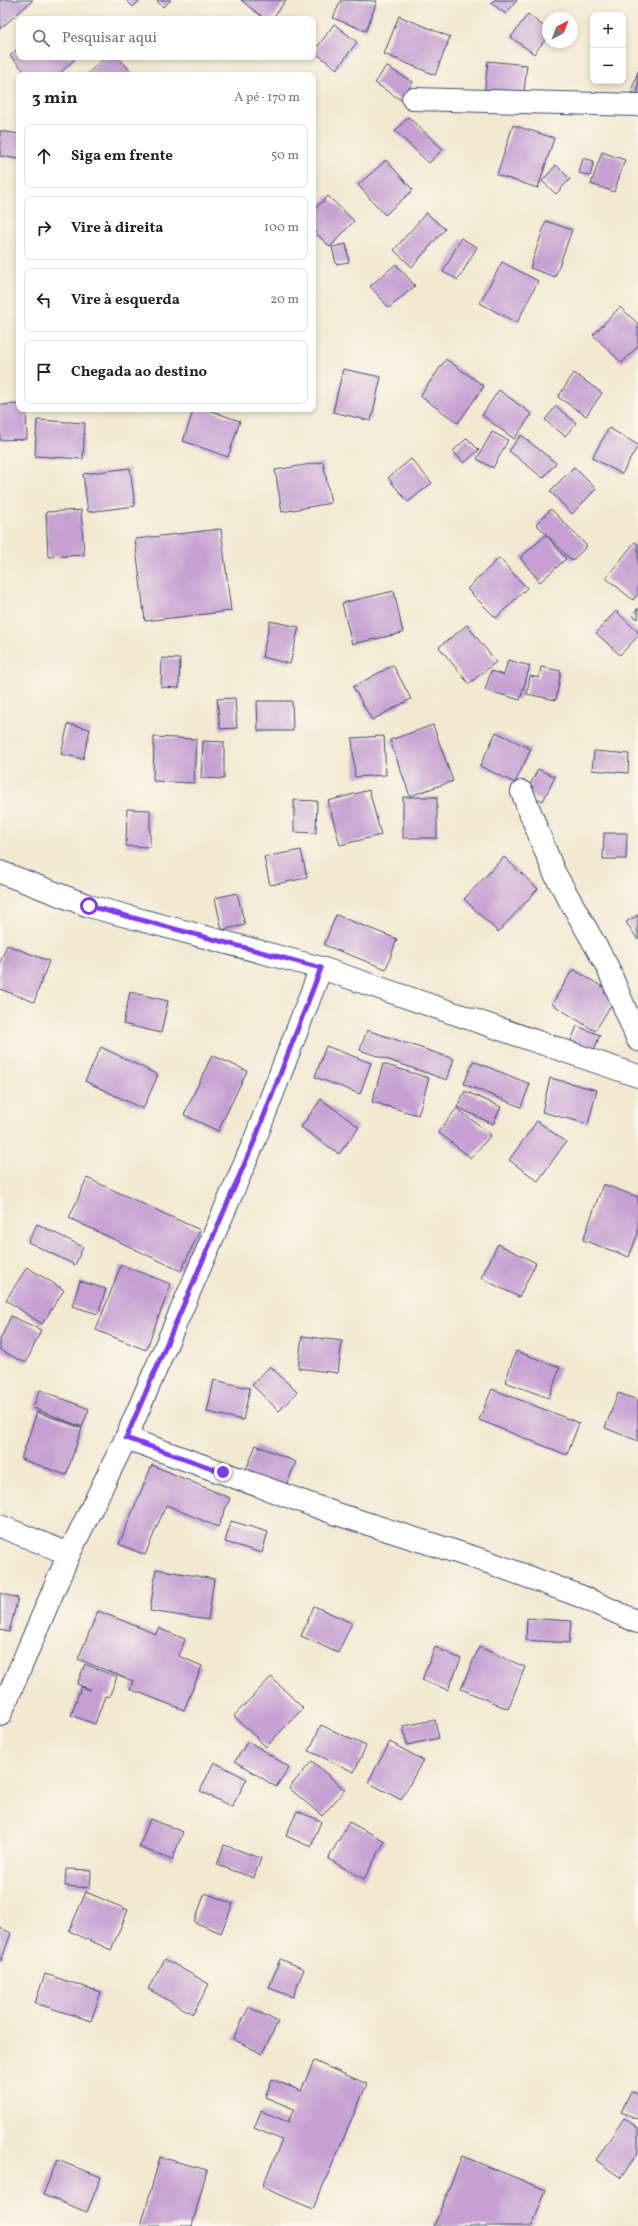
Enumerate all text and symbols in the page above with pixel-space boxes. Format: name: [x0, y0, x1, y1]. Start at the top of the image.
north arrow: [542, 12, 578, 48]
map controls: [590, 12, 626, 84]
button: +: [590, 12, 626, 48]
search box: [16, 16, 316, 60]
icon: search: [30, 27, 52, 49]
text: Pesquisar aqui: [62, 28, 157, 49]
button: −: [590, 48, 626, 84]
text: 3 min: [32, 87, 78, 110]
text: A pé · 170 m: [234, 89, 300, 107]
icon: ahead: [33, 145, 55, 167]
text: Siga em frente: [71, 146, 173, 167]
text: 50 m: [271, 147, 299, 165]
icon: right: [33, 217, 55, 239]
text: Vire à direita: [71, 218, 163, 239]
text: 100 m: [264, 219, 299, 237]
icon: left: [33, 289, 55, 311]
text: Vire à esquerda: [71, 290, 180, 311]
text: 20 m: [270, 291, 299, 309]
icon: arrive: [33, 361, 55, 383]
text: Chegada ao destino: [71, 362, 207, 383]
route start: [80, 897, 98, 915]
route end: [214, 1463, 232, 1481]

